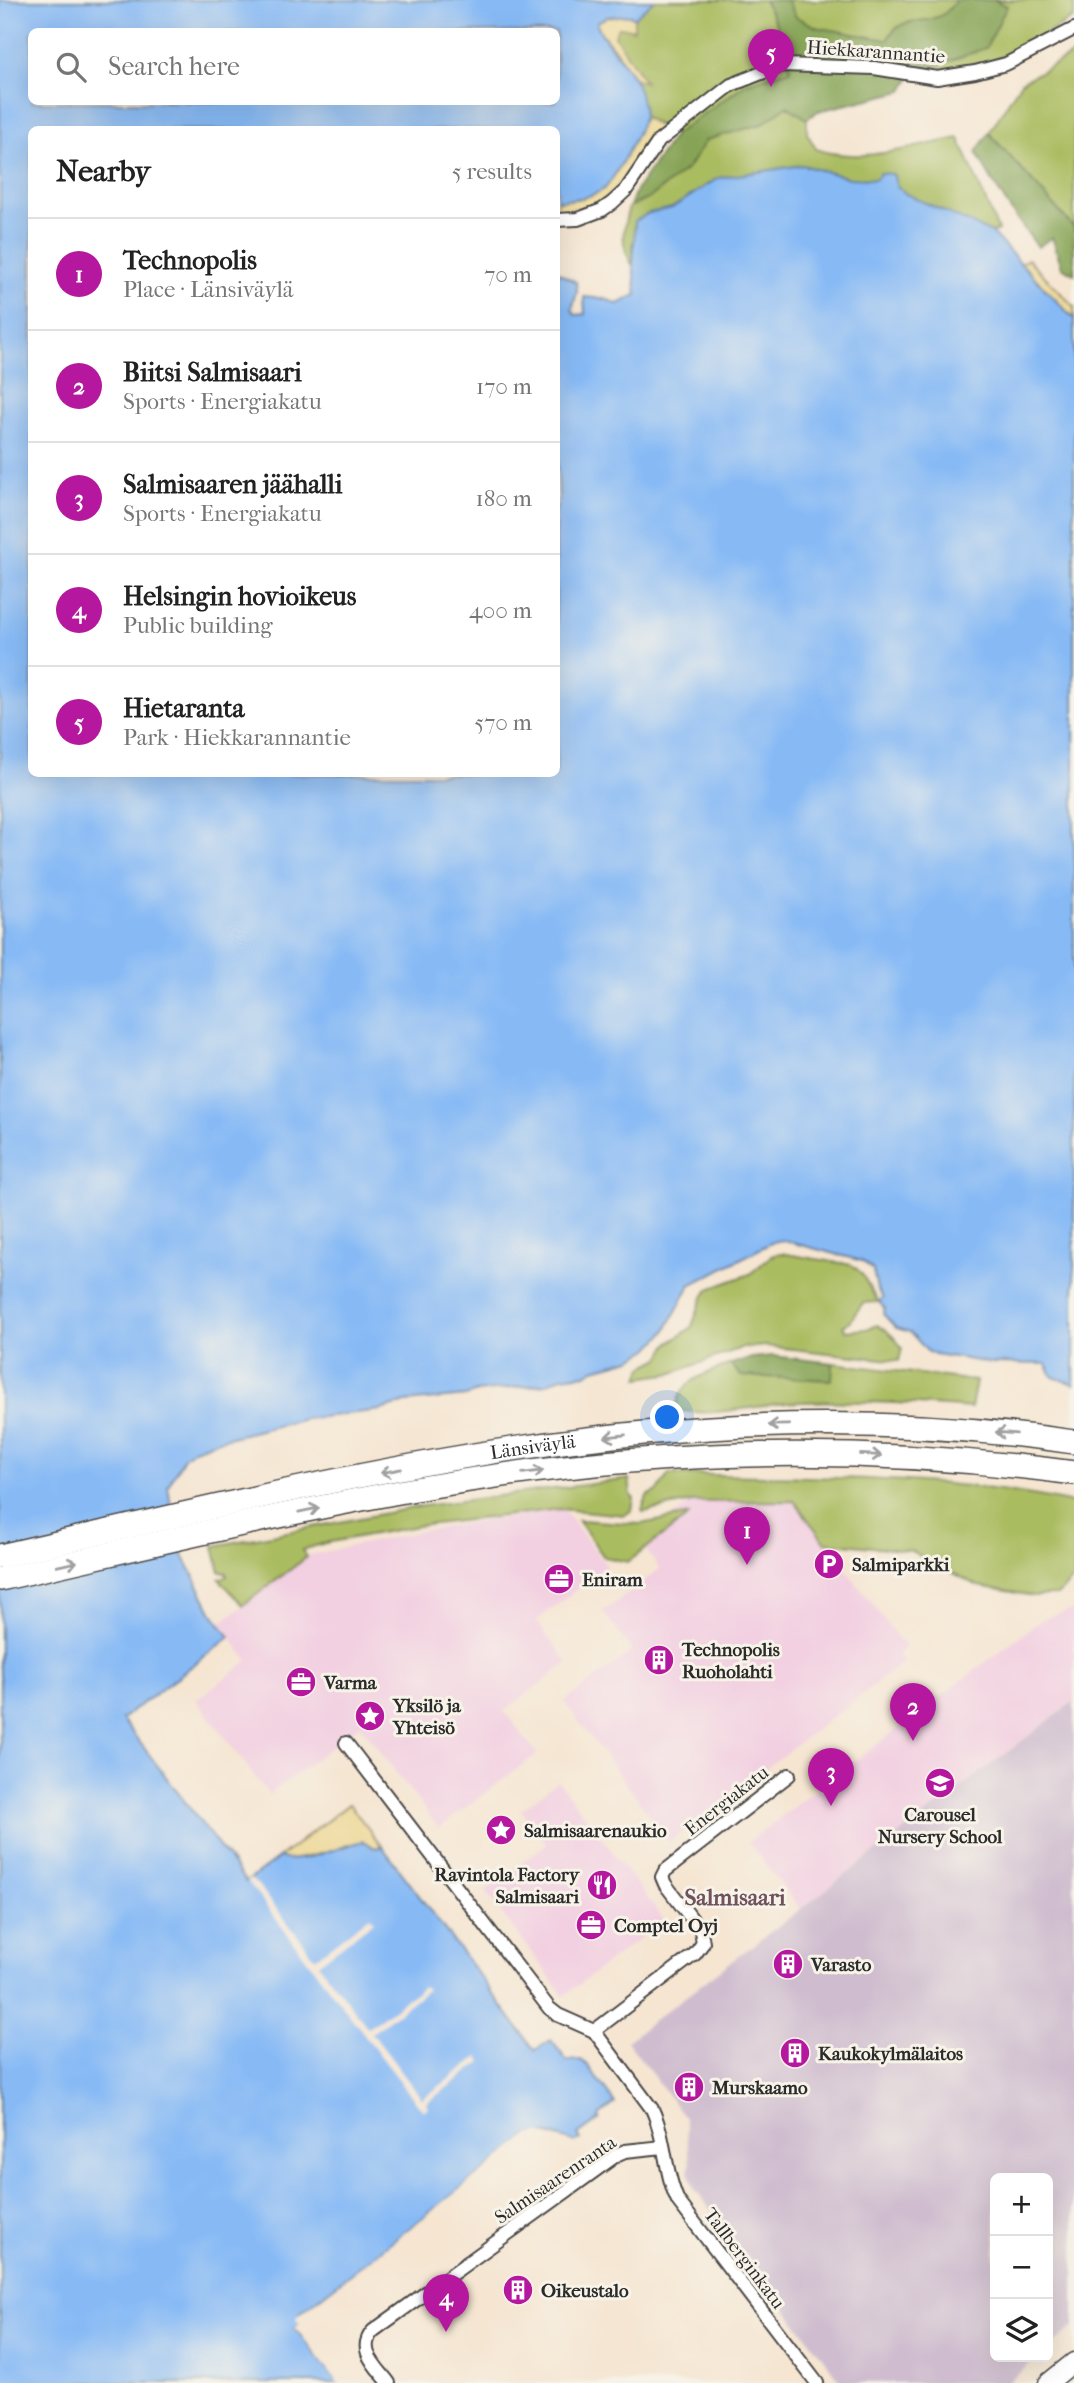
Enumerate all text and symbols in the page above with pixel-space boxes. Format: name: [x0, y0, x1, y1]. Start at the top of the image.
search box: [28, 28, 560, 105]
pin: 5: [748, 29, 794, 87]
street label: Hiekkarannantie: [806, 36, 946, 68]
icon: search: [52, 48, 90, 86]
text: Search here: [108, 51, 240, 82]
text: Nearby: [56, 154, 151, 189]
text: 5 results: [452, 158, 532, 185]
text: Technopolis: [123, 245, 257, 276]
text: 1: [75, 261, 83, 288]
text: 70 m: [484, 261, 532, 288]
text: Place · Länsiväylä: [123, 276, 293, 303]
text: Biitsi Salmisaari: [123, 357, 302, 388]
text: 2: [73, 373, 85, 400]
text: 170 m: [476, 373, 532, 400]
text: Sports · Energiakatu: [123, 388, 322, 415]
text: Salmisaaren jäähalli: [123, 469, 342, 500]
text: 3: [74, 485, 84, 512]
text: 180 m: [475, 485, 532, 512]
text: Sports · Energiakatu: [123, 500, 322, 527]
text: Helsingin hovioikeus: [123, 581, 356, 612]
text: 4: [72, 597, 86, 624]
text: 400 m: [469, 597, 532, 624]
text: Public building: [123, 612, 273, 639]
text: Hietaranta: [123, 693, 245, 724]
text: 5: [74, 709, 84, 736]
text: 570 m: [474, 709, 532, 736]
text: Park · Hiekkarannantie: [123, 724, 351, 751]
your location: [650, 1400, 684, 1434]
one-way arrow: [768, 1418, 791, 1432]
one-way arrow: [995, 1426, 1018, 1439]
street label: Länsiväylä: [489, 1430, 577, 1464]
one-way arrow: [605, 1430, 627, 1443]
one-way arrow: [859, 1448, 882, 1461]
one-way arrow: [380, 1464, 403, 1478]
one-way arrow: [521, 1465, 544, 1478]
one-way arrow: [297, 1503, 320, 1517]
pin: 1: [724, 1507, 770, 1565]
parking icon: Salmiparkki: [812, 1547, 846, 1581]
place label: Salmiparkki: [852, 1554, 950, 1576]
one-way arrow: [55, 1557, 78, 1571]
office icon: Eniram: [542, 1562, 576, 1596]
place label: Eniram: [582, 1569, 643, 1591]
place label: Technopolis Ruoholahti: [681, 1639, 780, 1683]
building icon: Technopolis Ruoholahti: [642, 1643, 676, 1677]
office icon: Varma: [284, 1665, 318, 1699]
place label: Varma: [323, 1672, 378, 1694]
pin: 2: [890, 1683, 936, 1741]
place label: Yksilö ja Yhteisö: [392, 1695, 462, 1739]
place icon: Yksilö ja Yhteisö: [353, 1699, 387, 1733]
pin: 3: [808, 1748, 854, 1806]
street label: Energiakatu: [680, 1761, 773, 1840]
school or university icon: Carousel Nursery School: [923, 1766, 957, 1800]
place label: Carousel Nursery School: [878, 1804, 1003, 1848]
place icon: Salmisaarenaukio: [484, 1813, 518, 1847]
place label: Salmisaarenaukio: [524, 1820, 667, 1842]
place label: Ravintola Factory Salmisaari: [434, 1864, 580, 1908]
restaurant icon: Ravintola Factory Salmisaari: [585, 1868, 619, 1902]
district label: Salmisaari: [684, 1884, 786, 1911]
office icon: Comptel Oyj: [574, 1908, 608, 1942]
place label: Comptel Oyj: [614, 1915, 718, 1937]
building icon: Varasto: [771, 1947, 805, 1981]
place label: Varasto: [810, 1954, 872, 1976]
building icon: Kaukokylmälaitos: [778, 2036, 812, 2070]
place label: Kaukokylmälaitos: [818, 2043, 963, 2065]
building icon: Murskaamo: [672, 2070, 706, 2104]
place label: Murskaamo: [711, 2077, 808, 2099]
street label: Salmisaarenranta: [491, 2131, 621, 2229]
map controls: [990, 2173, 1053, 2362]
button: +: [990, 2173, 1053, 2236]
street label: Tallberginkatu: [699, 2204, 789, 2314]
button: −: [990, 2236, 1053, 2299]
building icon: Oikeustalo: [501, 2273, 535, 2307]
pin: 4: [423, 2274, 469, 2332]
place label: Oikeustalo: [541, 2280, 629, 2302]
button: layers: [990, 2299, 1053, 2362]

